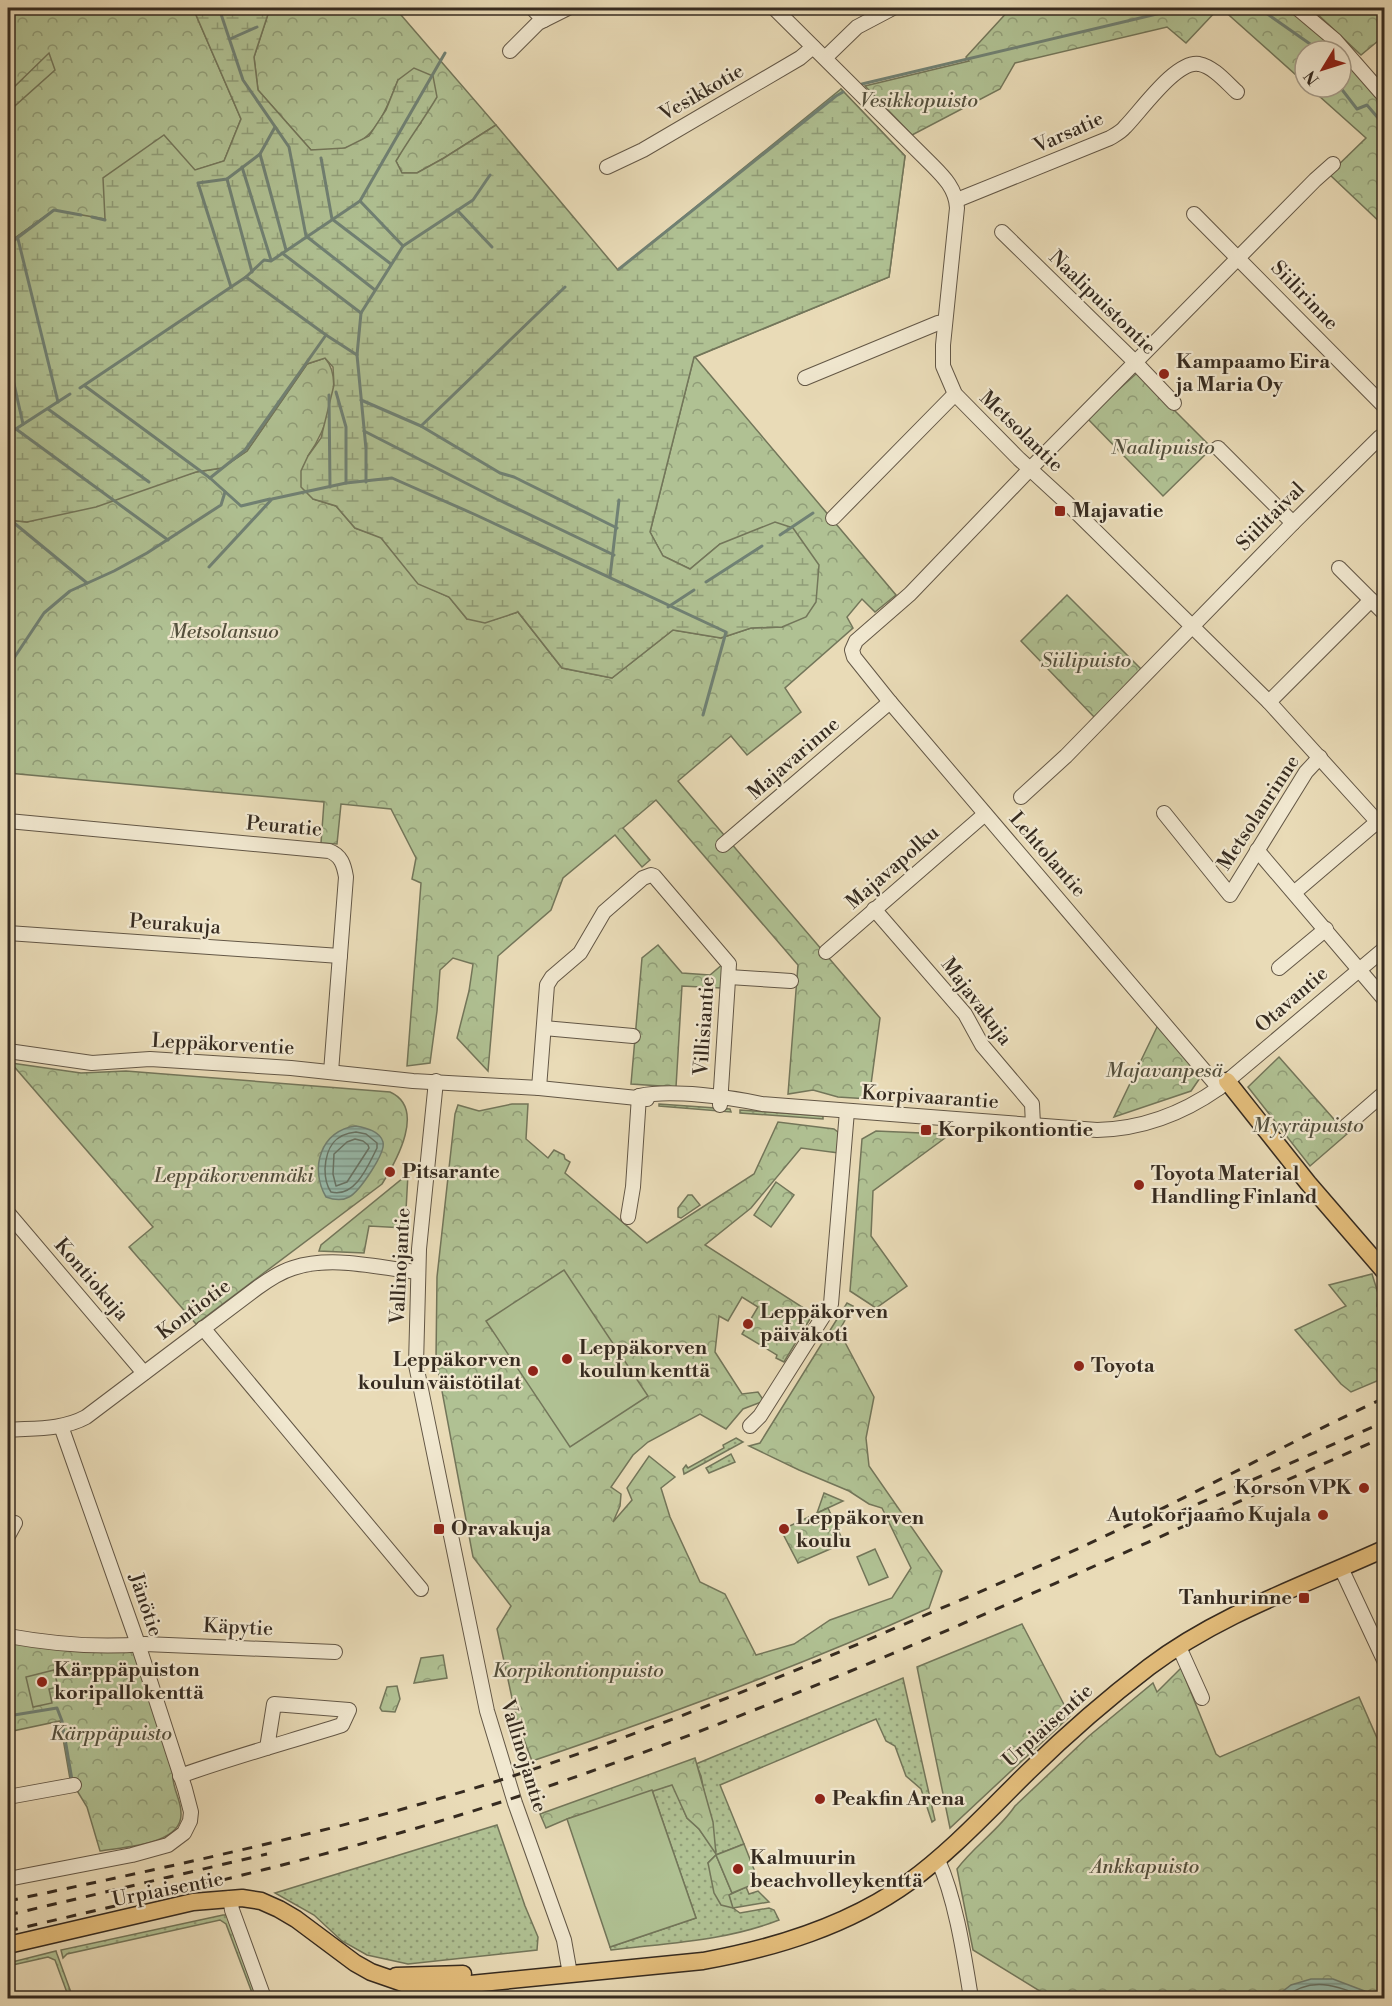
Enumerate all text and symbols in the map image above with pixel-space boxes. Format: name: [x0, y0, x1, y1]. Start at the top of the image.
north arrow: [1293, 39, 1353, 99]
street label: Vesikkotie: [654, 59, 749, 128]
text: N: [1300, 66, 1324, 89]
park label: Vesikkopuisto: [860, 89, 978, 114]
street label: Varsatie: [1029, 107, 1108, 160]
street label: Naalipuistontie: [1043, 246, 1161, 360]
street label: Siilirinne: [1265, 256, 1343, 336]
place label: Kampaamo Eira ja Maria Oy: [1174, 350, 1330, 398]
marker: Kampaamo Eira ja Maria Oy: [1157, 367, 1171, 381]
street label: Metsolantie: [974, 386, 1068, 478]
park label: Naalipuisto: [1110, 436, 1215, 461]
street label: Siilitaival: [1231, 477, 1311, 557]
place label: Majavatie: [1072, 499, 1164, 524]
marker: Majavatie: [1053, 504, 1067, 518]
park label: Metsolansuo: [169, 620, 279, 645]
park label: Siilipuisto: [1041, 649, 1131, 674]
street label: Majavarinne: [743, 712, 845, 806]
street label: Metsolanrinne: [1212, 751, 1306, 875]
street label: Lehtolantie: [1003, 807, 1091, 903]
street label: Peuratie: [245, 811, 323, 843]
street label: Majavapolku: [841, 820, 945, 915]
street label: Peurakuja: [128, 909, 223, 941]
street label: Majavakuja: [935, 953, 1018, 1051]
street label: Otavantie: [1250, 961, 1334, 1039]
street label: Villisiantie: [689, 976, 721, 1077]
street label: Leppäkorventie: [151, 1029, 295, 1061]
park label: Majavanpesä: [1105, 1059, 1224, 1084]
street label: Korpivaarantie: [861, 1081, 999, 1115]
park label: Myyräpuisto: [1252, 1114, 1364, 1139]
place label: Korpikontiontie: [938, 1118, 1093, 1143]
marker: Korpikontiontie: [919, 1123, 933, 1137]
place label: Pitsarante: [402, 1160, 500, 1185]
place label: Toyota Material Handling Finland: [1151, 1162, 1318, 1210]
park label: Leppäkorvenmäki: [153, 1164, 314, 1189]
marker: Pitsarante: [383, 1165, 397, 1179]
marker: Toyota Material Handling Finland: [1132, 1178, 1146, 1192]
street label: Vallinojantie: [385, 1207, 417, 1326]
street label: Kontiokuja: [48, 1233, 134, 1327]
street label: Kontiotie: [152, 1274, 236, 1346]
place label: Leppäkorven päiväkoti: [760, 1300, 889, 1348]
marker: Leppäkorven päiväkoti: [741, 1317, 755, 1331]
place label: Leppäkorven koulun kenttä: [579, 1336, 710, 1384]
place label: Leppäkorven koulun väistötilat: [358, 1348, 522, 1396]
marker: Leppäkorven koulun kenttä: [560, 1352, 574, 1366]
place label: Toyota: [1091, 1354, 1155, 1379]
marker: Toyota: [1072, 1359, 1086, 1373]
marker: Leppäkorven koulun väistötilat: [526, 1364, 540, 1378]
place label: Korson VPK: [1235, 1476, 1353, 1501]
marker: Korson VPK: [1357, 1481, 1371, 1495]
place label: Autokorjaamo Kujala: [1106, 1503, 1311, 1528]
place label: Leppäkorven koulu: [796, 1506, 925, 1554]
marker: Autokorjaamo Kujala: [1316, 1508, 1330, 1522]
place label: Oravakuja: [451, 1517, 551, 1542]
marker: Oravakuja: [432, 1522, 446, 1536]
marker: Leppäkorven koulu: [777, 1522, 791, 1536]
street label: Jänötie: [122, 1569, 167, 1640]
place label: Tanhurinne: [1179, 1586, 1292, 1611]
marker: Tanhurinne: [1297, 1591, 1311, 1605]
street label: Käpytie: [202, 1614, 274, 1642]
place label: Kärppäpuiston koripallokenttä: [54, 1658, 204, 1706]
park label: Korpikontionpuisto: [492, 1659, 664, 1684]
marker: Kärppäpuiston koripallokenttä: [35, 1675, 49, 1689]
street label: Urpiaisentie: [998, 1679, 1098, 1773]
street label: Vallinojantie: [494, 1696, 552, 1815]
park label: Kärppäpuisto: [50, 1722, 172, 1747]
place label: Peakfin Arena: [832, 1787, 965, 1812]
marker: Peakfin Arena: [813, 1792, 827, 1806]
place label: Kalmuurin beachvolleykenttä: [750, 1846, 923, 1894]
park label: Ankkapuisto: [1089, 1855, 1199, 1880]
marker: Kalmuurin beachvolleykenttä: [731, 1862, 745, 1876]
street label: Urpiaisentie: [110, 1867, 226, 1913]

